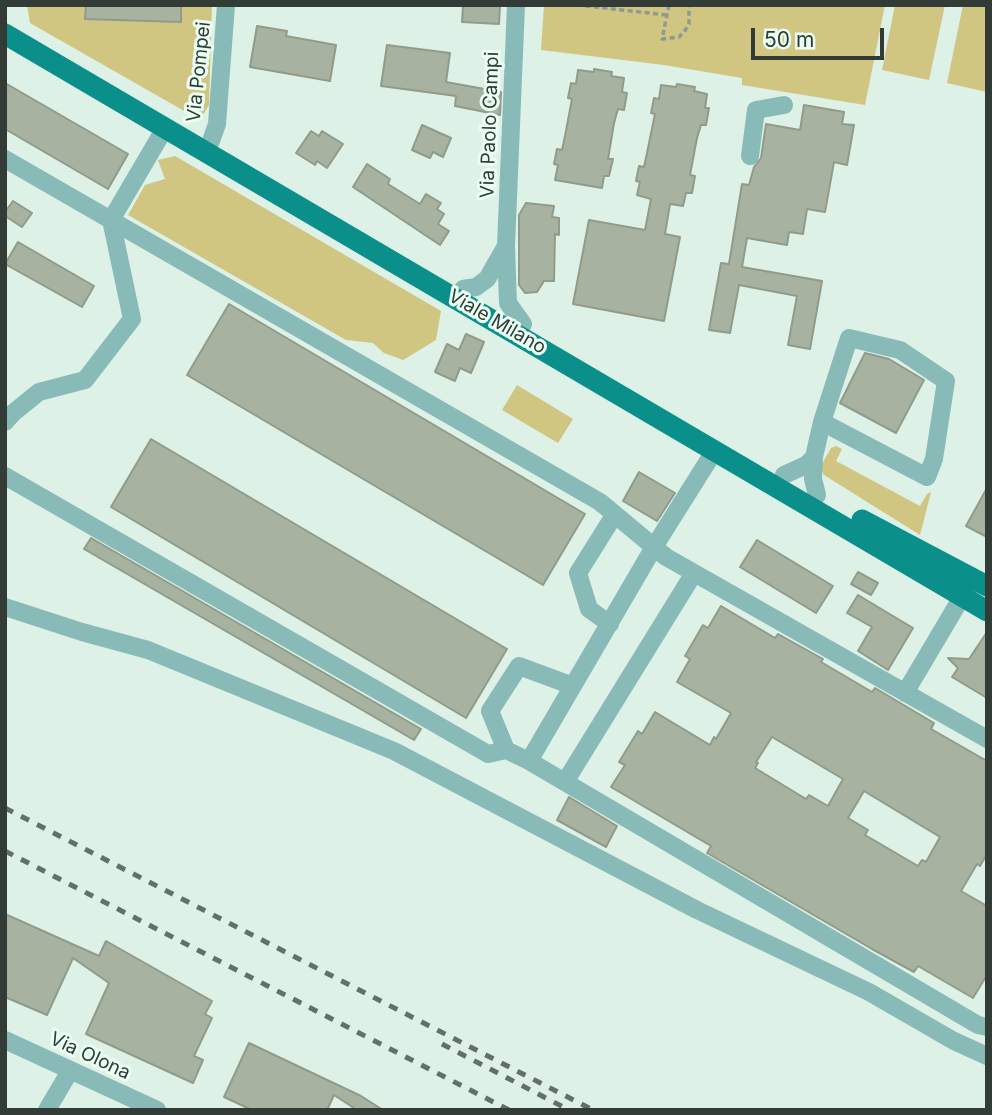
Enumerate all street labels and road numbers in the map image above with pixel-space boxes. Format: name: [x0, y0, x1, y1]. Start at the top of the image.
street label: Via Pompei: [182, 21, 216, 123]
street label: Via Paolo Campi: [476, 51, 504, 199]
street label: Viale Milano: [444, 285, 550, 359]
street label: Via Olona: [46, 1027, 134, 1085]

